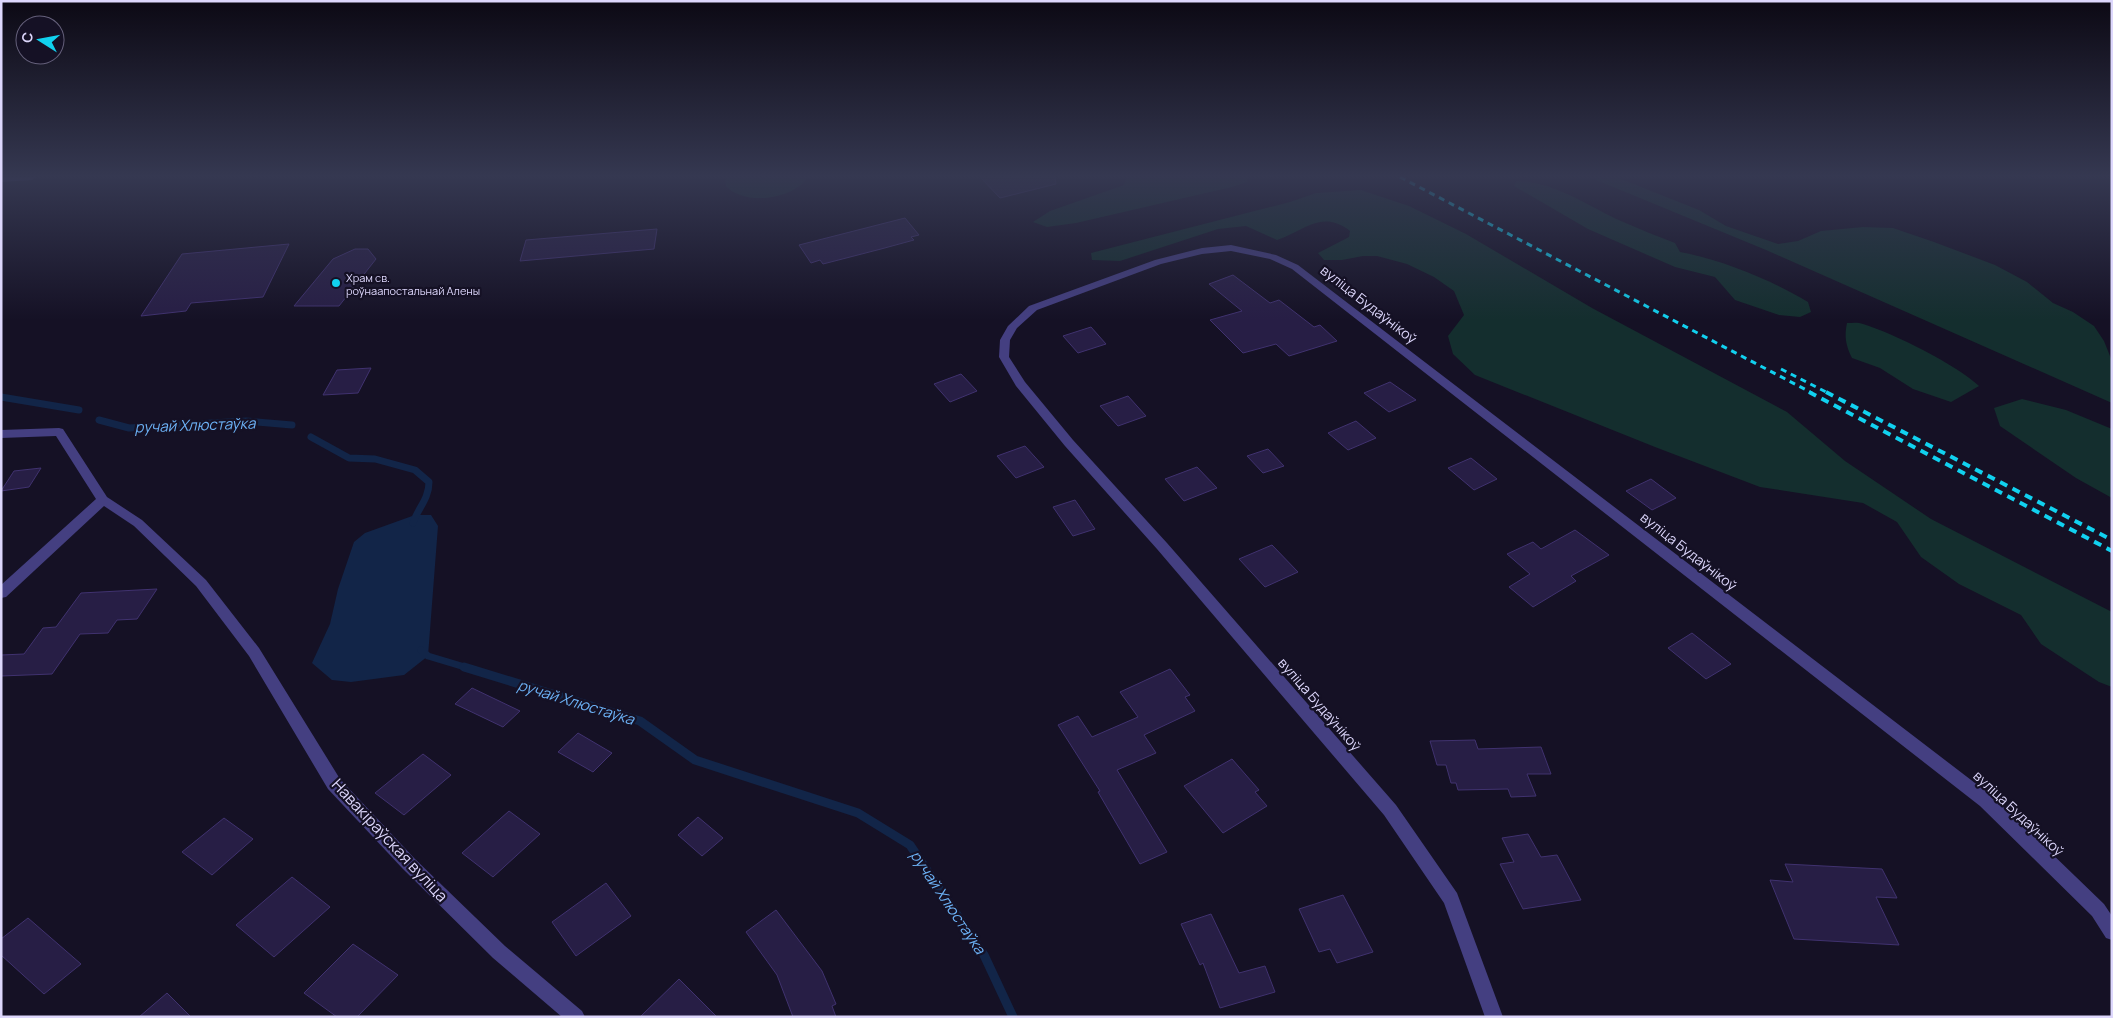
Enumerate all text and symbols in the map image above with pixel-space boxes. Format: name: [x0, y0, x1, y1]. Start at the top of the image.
north arrow: [15, 15, 65, 65]
text: С: [16, 31, 37, 44]
street label: вуліца Будаўнікоў: [1317, 260, 1422, 348]
place label: Храм св. роўнаапостальнай Алены: [346, 270, 480, 298]
marker: Храм св. роўнаапостальнай Алены: [330, 277, 342, 289]
water label: ручай Хлюстаўка: [134, 412, 256, 438]
street label: вуліца Будаўнікоў: [1637, 507, 1742, 595]
street label: вуліца Будаўнікоў: [1274, 653, 1366, 755]
water label: ручай Хлюстаўка: [515, 674, 637, 730]
street label: вуліца Будаўнікоў: [1970, 766, 2069, 860]
street label: Навакіраўская вуліца: [327, 774, 453, 906]
water label: ручай Хлюстаўка: [906, 846, 991, 958]

